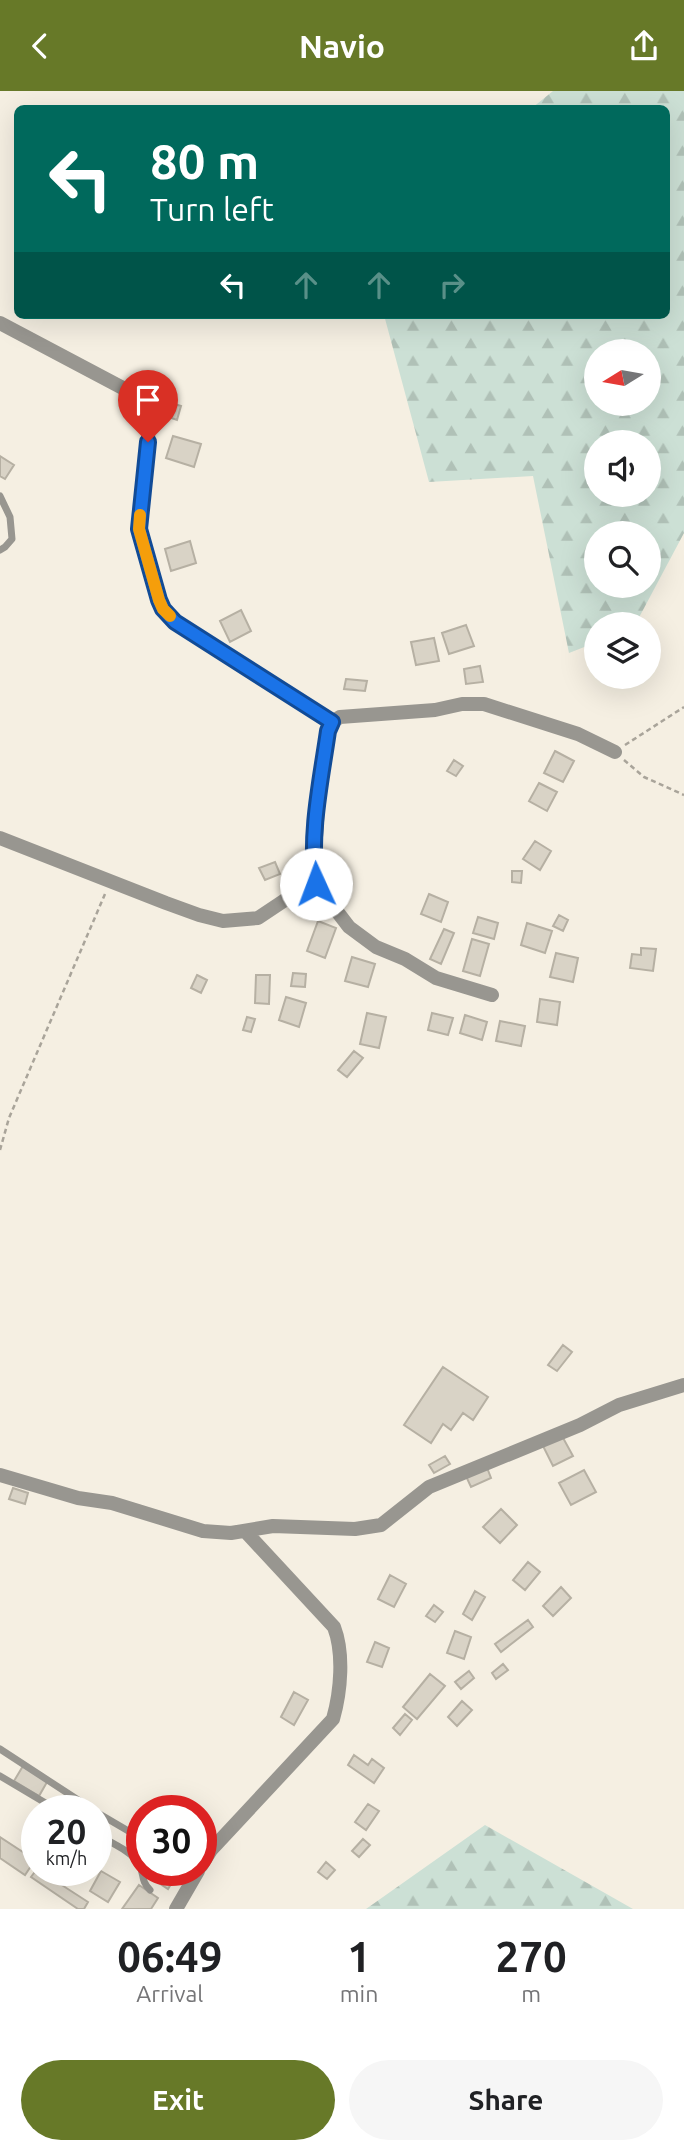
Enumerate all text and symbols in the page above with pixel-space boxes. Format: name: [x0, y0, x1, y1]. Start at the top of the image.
icon: back: [21, 27, 59, 65]
icon: share: [625, 27, 663, 65]
text: Navio: [299, 28, 385, 64]
icon: left: [35, 133, 126, 224]
text: 80 m: [150, 133, 259, 188]
text: Turn left: [150, 191, 274, 227]
icon: left: [214, 266, 252, 304]
icon: ahead: [287, 266, 325, 304]
icon: ahead: [360, 266, 398, 304]
icon: right: [433, 266, 471, 304]
north arrow: [584, 339, 662, 417]
map controls: [584, 339, 661, 689]
pin: [118, 370, 178, 442]
icon: arrive: [129, 381, 167, 419]
button: sound: [584, 430, 661, 507]
button: search: [584, 521, 661, 598]
button: layers: [584, 612, 661, 689]
position arrow: [279, 847, 353, 921]
speed limit sign: 30: [126, 1795, 217, 1886]
text: 20: [47, 1811, 86, 1851]
text: km/h: [46, 1848, 87, 1868]
text: 06:49: [117, 1933, 222, 1980]
text: 1: [347, 1933, 371, 1980]
text: 270: [496, 1933, 567, 1980]
text: Arrival: [136, 1981, 203, 2006]
text: min: [340, 1981, 378, 2006]
text: m: [521, 1981, 541, 2006]
button: Exit: [21, 2060, 335, 2140]
button: Share: [349, 2060, 663, 2140]

